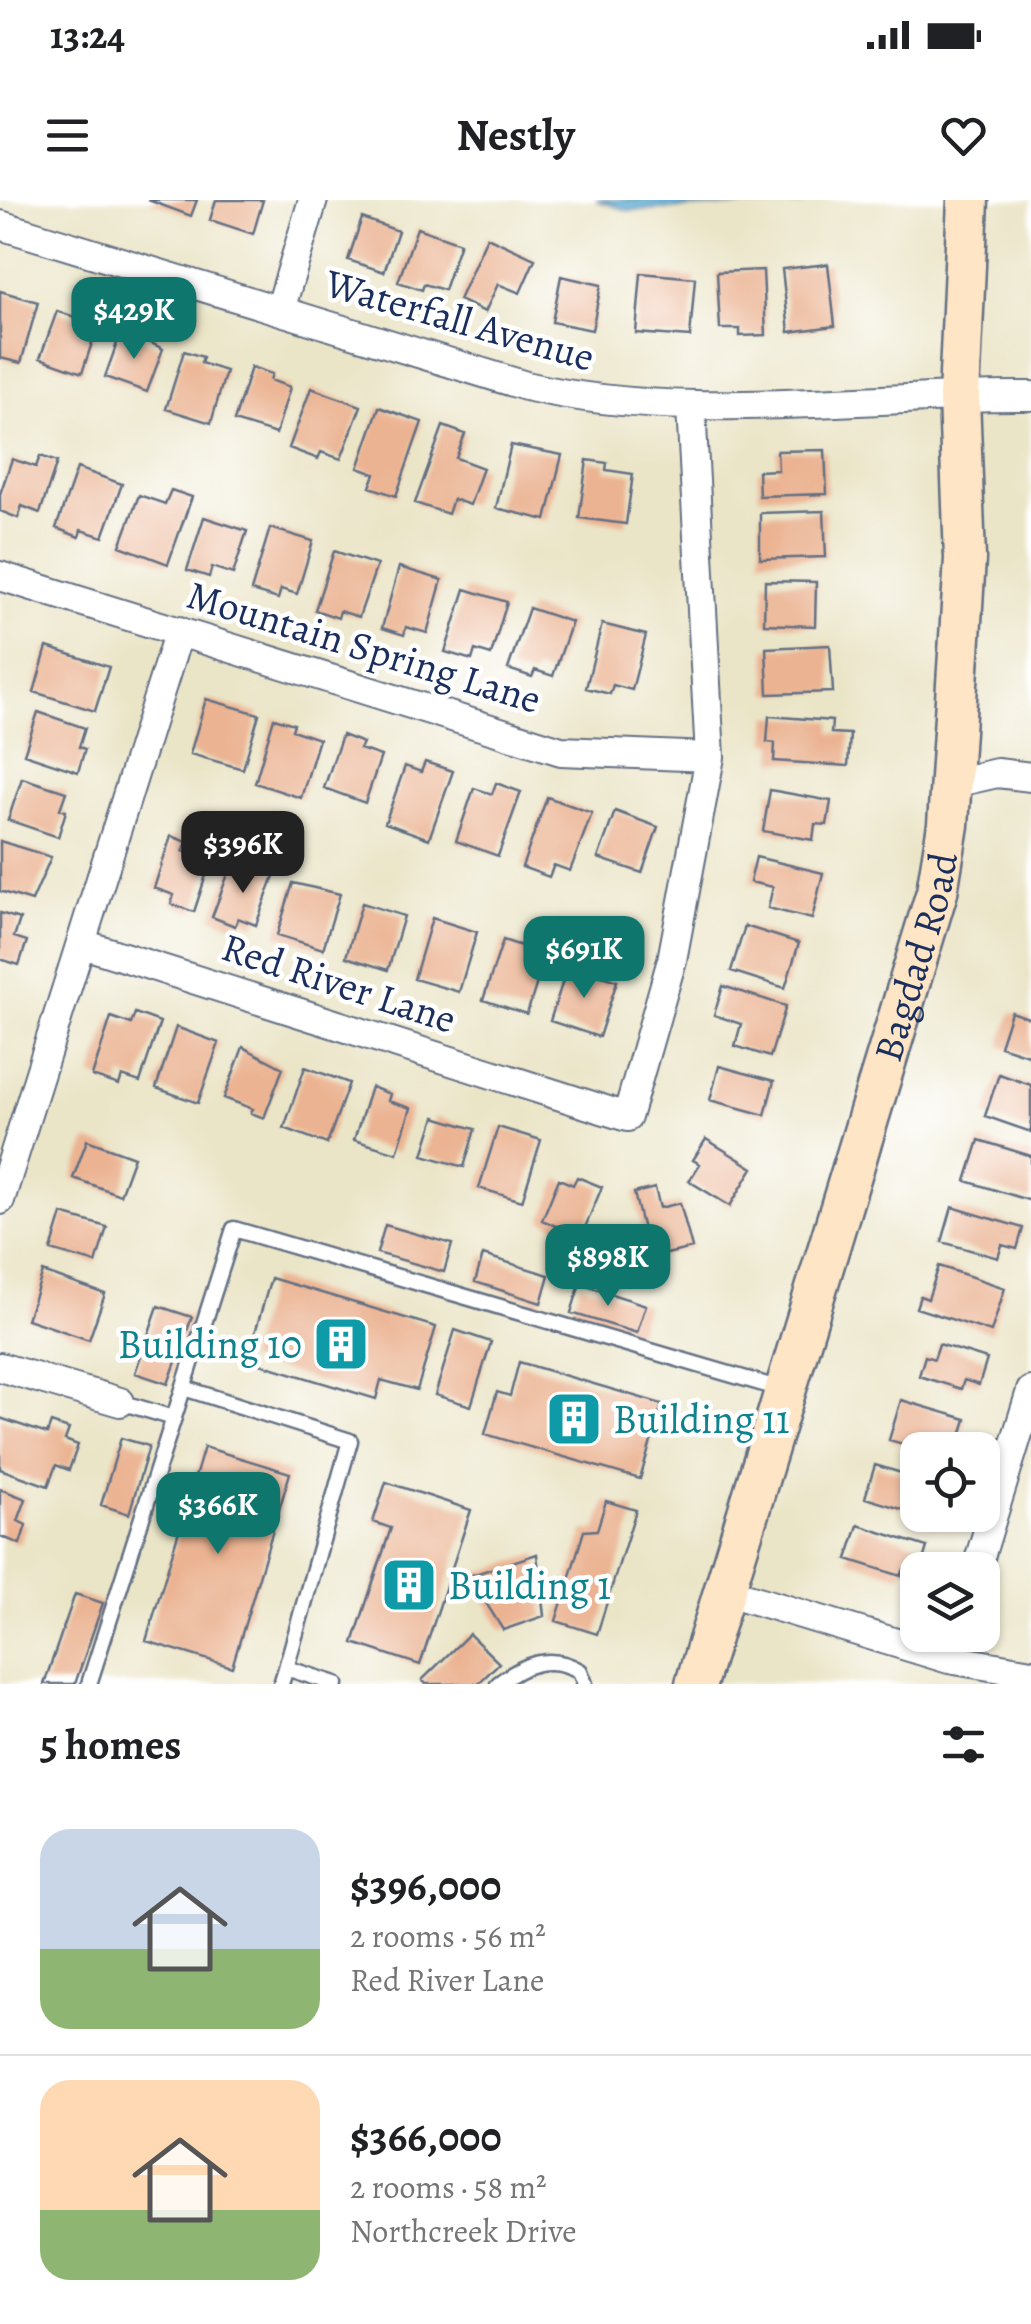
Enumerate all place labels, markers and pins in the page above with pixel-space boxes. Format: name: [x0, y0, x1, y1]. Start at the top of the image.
pin: $429K: [64, 277, 204, 362]
pin: $396K: [173, 811, 313, 896]
pin: $691K: [514, 916, 654, 1001]
pin: $898K: [538, 1224, 678, 1309]
building icon: Building 10: [311, 1314, 371, 1374]
place label: Building 10: [118, 1317, 302, 1372]
building icon: Building 11: [544, 1389, 604, 1449]
place label: Building 11: [613, 1392, 790, 1447]
pin: $366K: [148, 1472, 288, 1557]
building icon: Building 1: [379, 1555, 439, 1615]
place label: Building 1: [448, 1558, 611, 1613]

